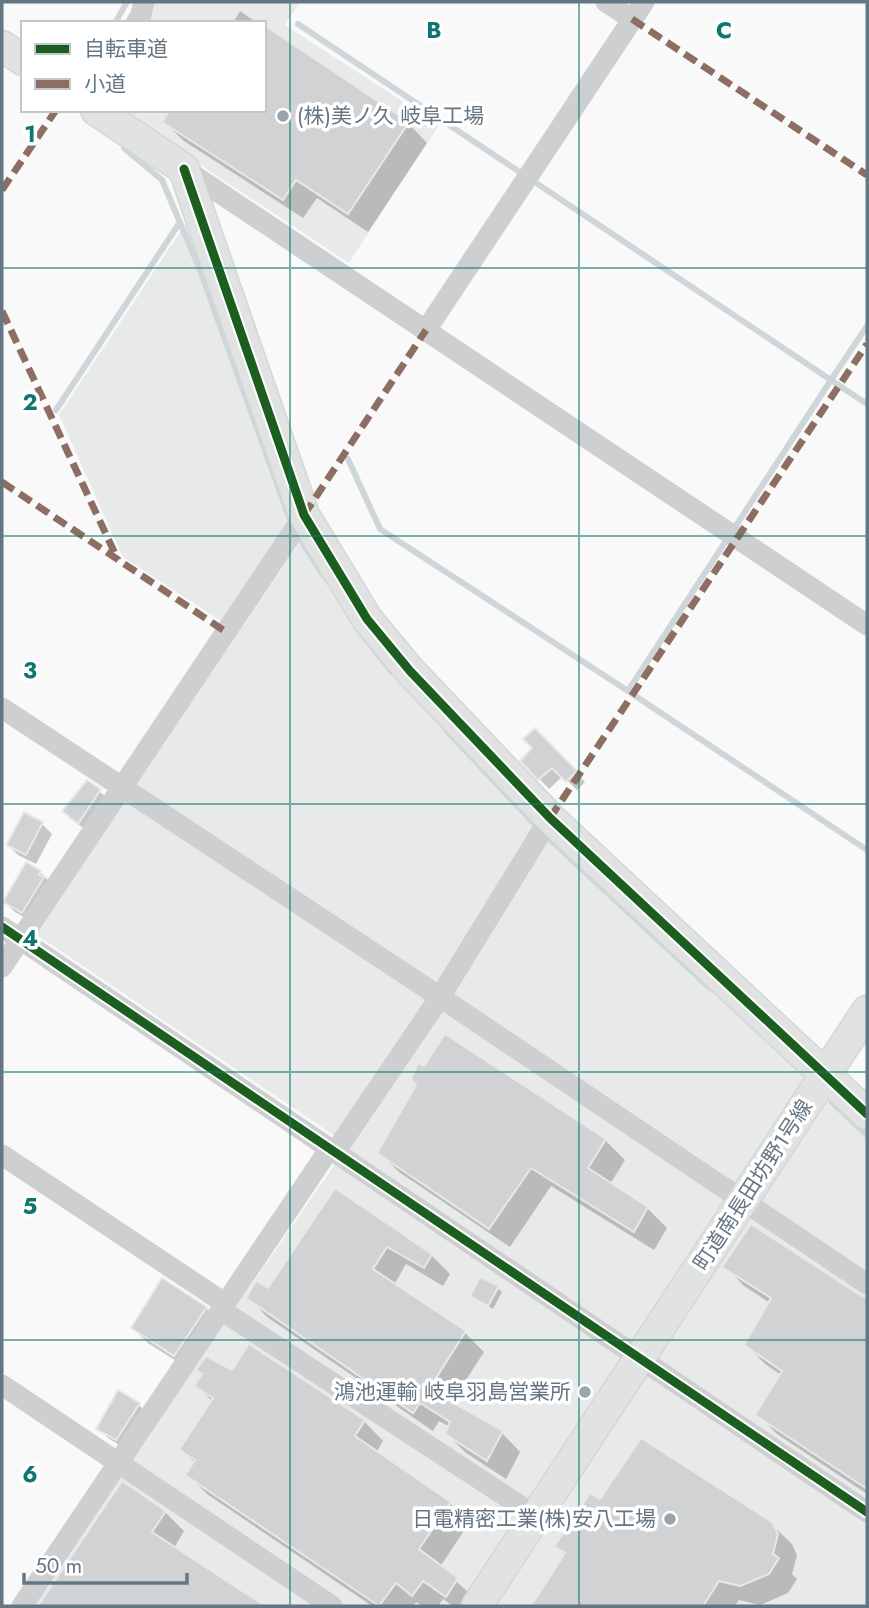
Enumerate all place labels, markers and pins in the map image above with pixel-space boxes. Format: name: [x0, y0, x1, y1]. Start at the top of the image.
place label: (株)美ノ久 岐阜工場: [297, 101, 484, 131]
marker: (株)美ノ久 岐阜工場: [275, 108, 291, 124]
place label: 鴻池運輸 岐阜羽島営業所: [334, 1377, 571, 1407]
marker: 鴻池運輸 岐阜羽島営業所: [577, 1384, 593, 1400]
place label: 日電精密工業(株)安八工場: [412, 1504, 656, 1534]
marker: 日電精密工業(株)安八工場: [662, 1511, 678, 1527]

